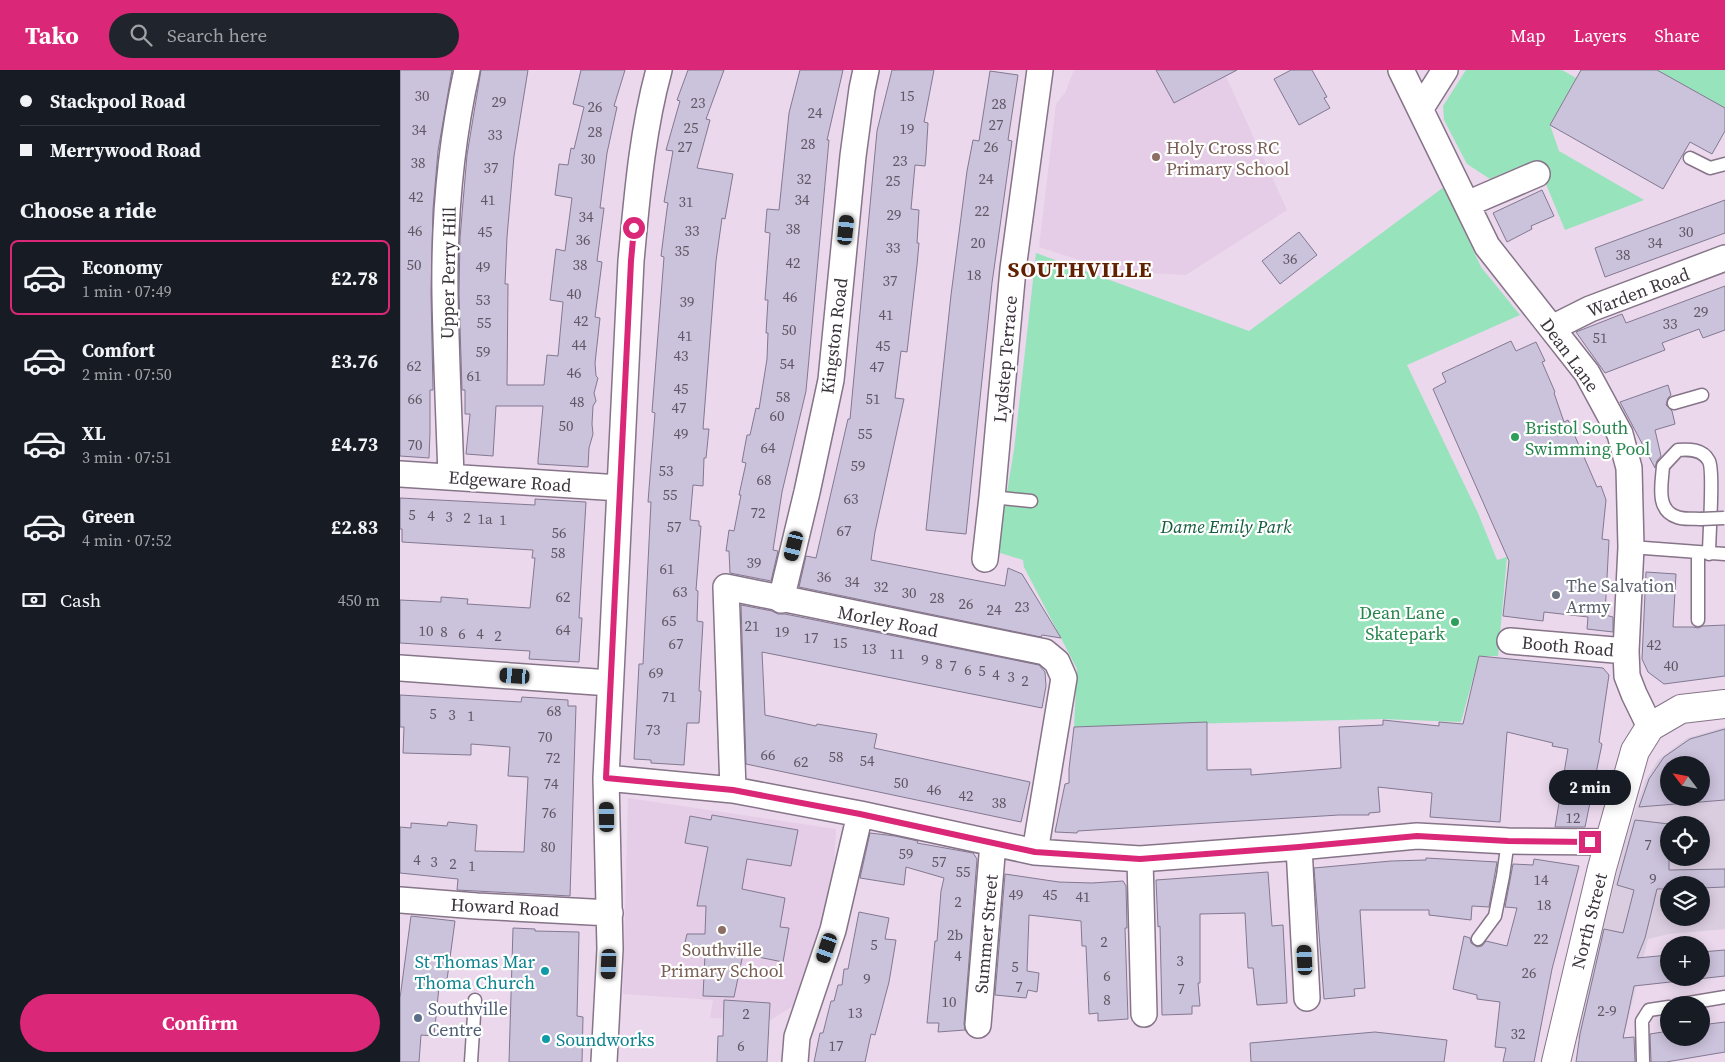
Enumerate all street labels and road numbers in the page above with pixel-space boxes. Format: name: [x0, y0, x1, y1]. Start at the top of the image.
street label: Upper Perry Hill: [434, 206, 462, 340]
street label: Warden Road: [1583, 261, 1693, 323]
street label: Kingston Road: [814, 276, 854, 396]
street label: Lydstep Terrace: [987, 295, 1023, 423]
street label: Dean Lane: [1535, 313, 1605, 397]
street label: Edgeware Road: [448, 464, 572, 498]
street label: Morley Road: [836, 599, 940, 643]
street label: Booth Road: [1521, 630, 1615, 662]
street label: North Street: [1565, 870, 1613, 972]
street label: Summer Street: [968, 873, 1004, 995]
street label: Howard Road: [450, 892, 560, 922]

